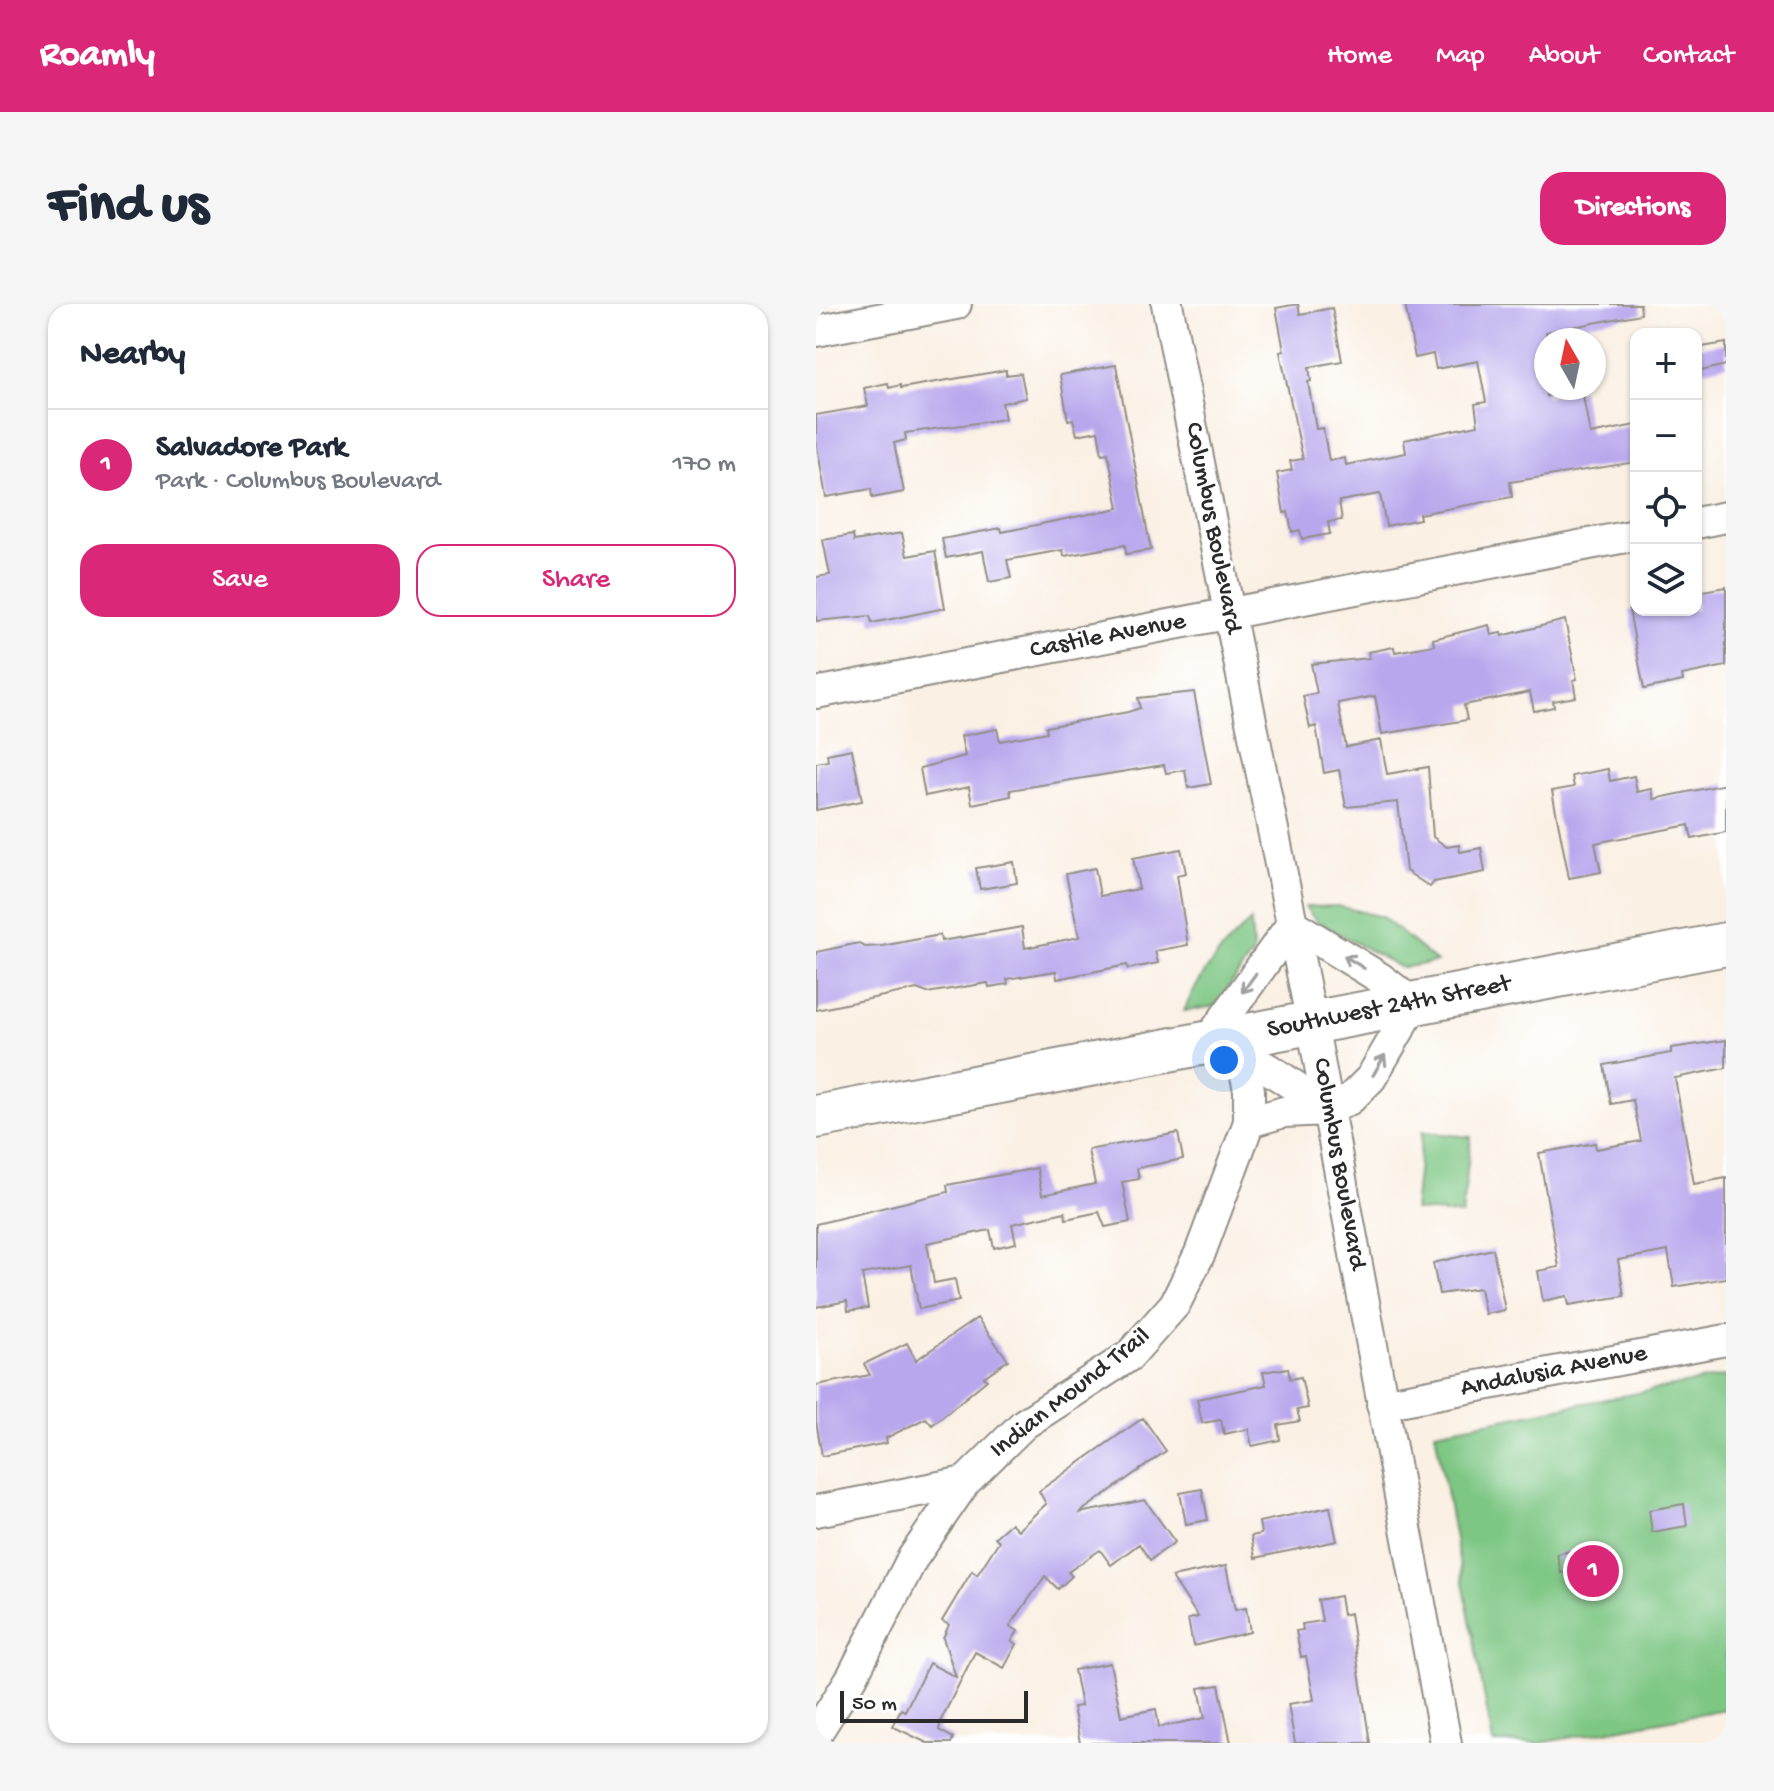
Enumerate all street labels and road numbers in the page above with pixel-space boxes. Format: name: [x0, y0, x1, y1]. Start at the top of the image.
street label: Columbus Boulevard: [1176, 420, 1248, 638]
street label: Castile Avenue: [1028, 607, 1189, 667]
street label: Southwest 24th Street: [1265, 969, 1516, 1047]
street label: Columbus Boulevard: [1304, 1056, 1372, 1274]
street label: Indian Mound Trail: [985, 1322, 1157, 1466]
street label: Andalusia Avenue: [1458, 1339, 1650, 1405]

